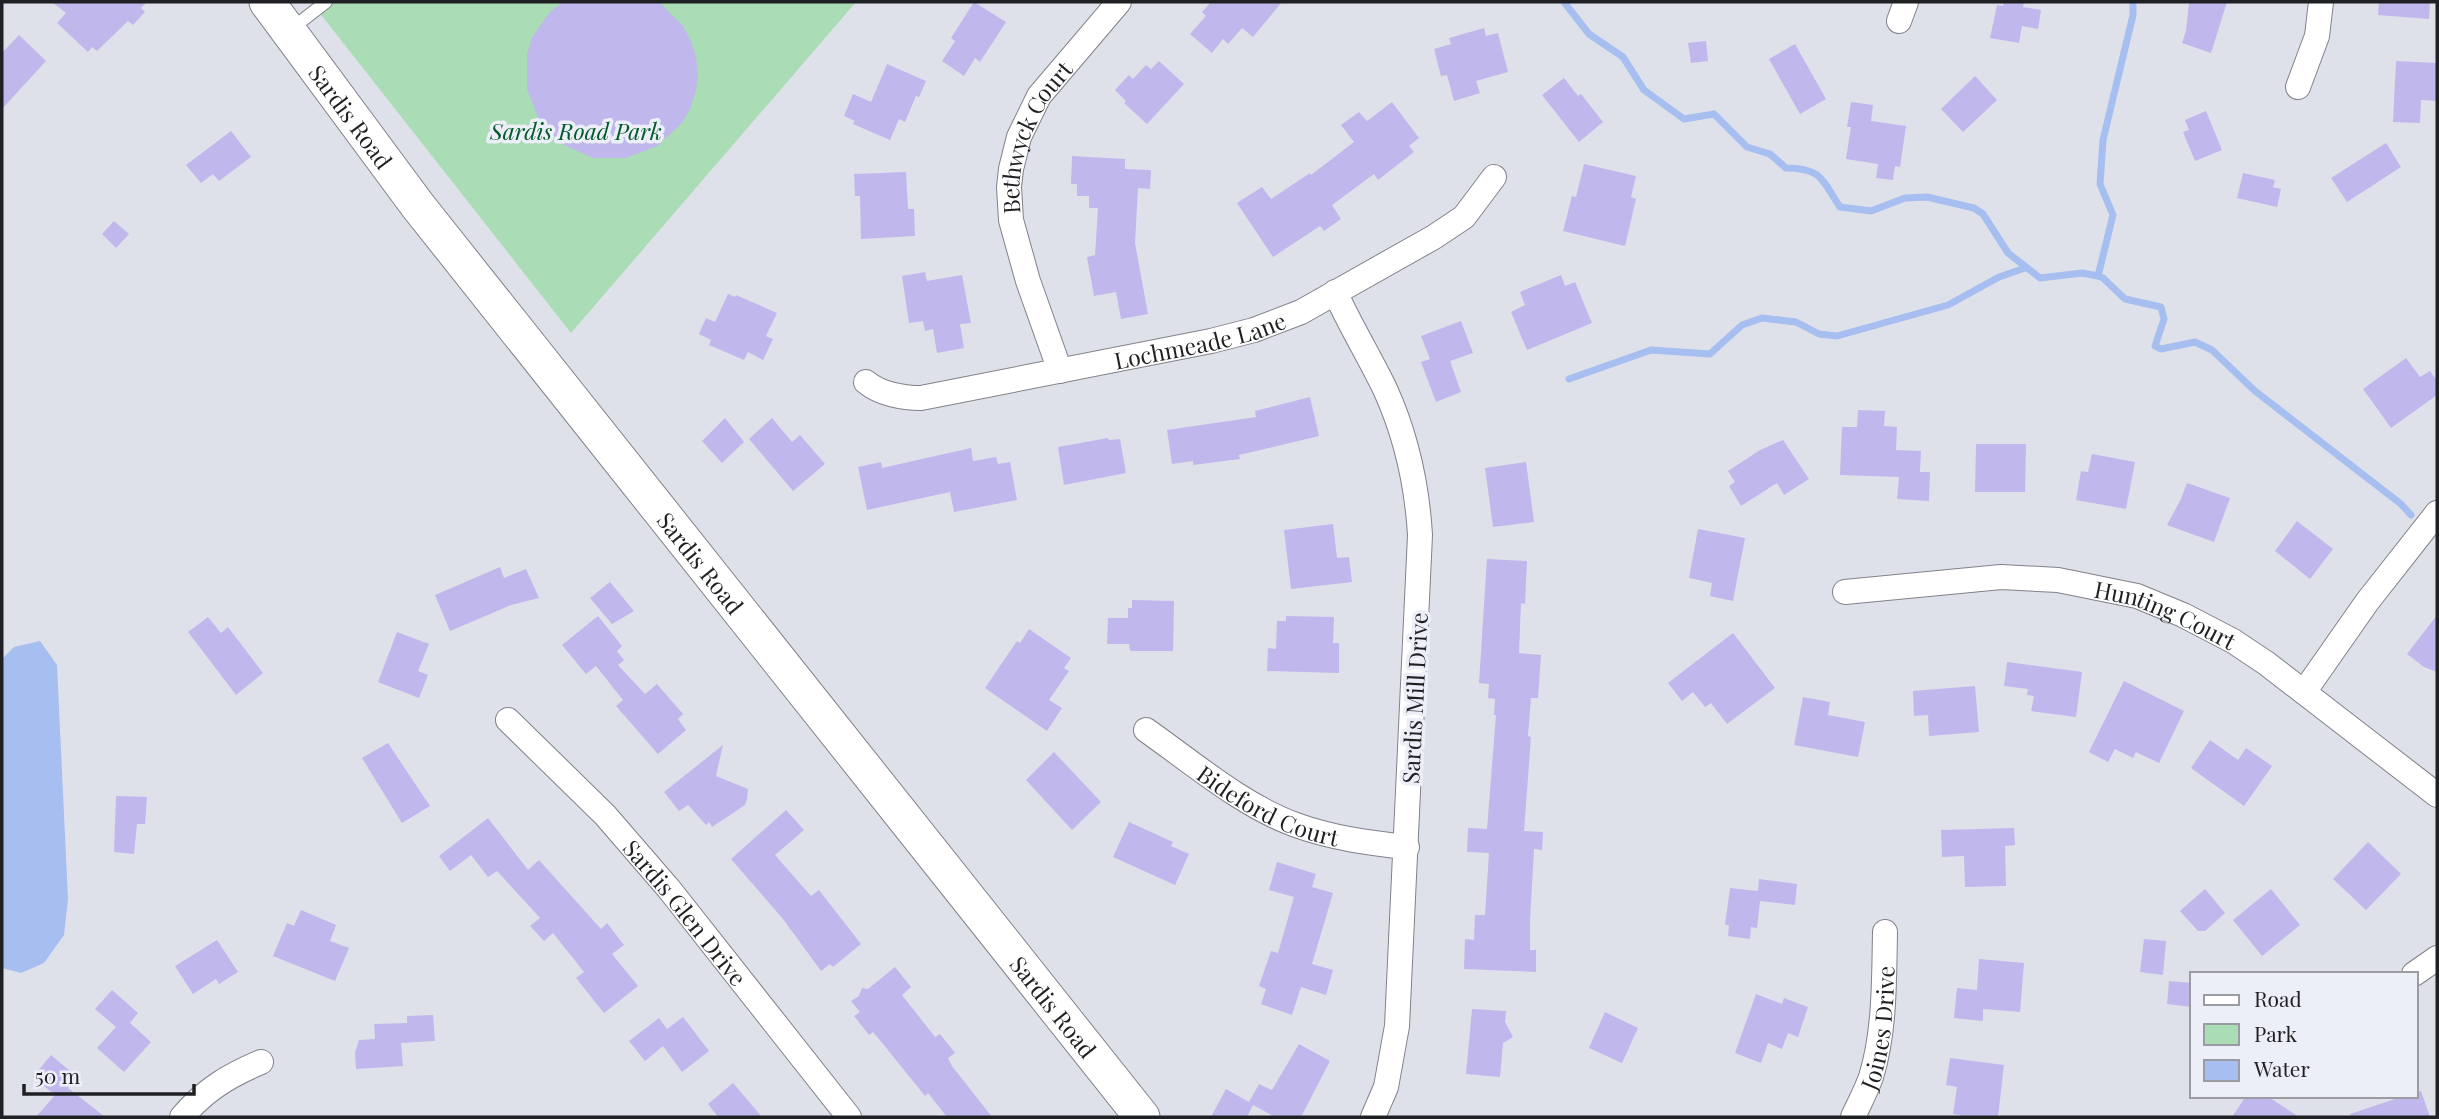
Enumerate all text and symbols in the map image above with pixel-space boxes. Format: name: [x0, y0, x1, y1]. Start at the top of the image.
street label: Bethwyck Court: [993, 53, 1079, 215]
street label: Sardis Road: [303, 58, 400, 174]
park label: Sardis Road Park: [489, 115, 662, 146]
street label: Lochmeade Lane: [1111, 304, 1290, 375]
street label: Sardis Road: [651, 505, 751, 620]
street label: Hunting Court: [2092, 572, 2243, 656]
street label: Sardis Mill Drive: [1394, 611, 1434, 785]
street label: Bideford Court: [1191, 757, 1343, 852]
street label: Sardis Glen Drive: [617, 832, 754, 991]
street label: Sardis Road: [1004, 949, 1104, 1064]
street label: Joines Drive: [1852, 966, 1900, 1095]
legend: [2190, 972, 2418, 1098]
text: Road: [2254, 984, 2302, 1012]
text: Park: [2254, 1019, 2298, 1047]
scale bar: [24, 1052, 194, 1096]
text: Water: [2253, 1054, 2310, 1082]
text: 50 m: [35, 1061, 81, 1089]

